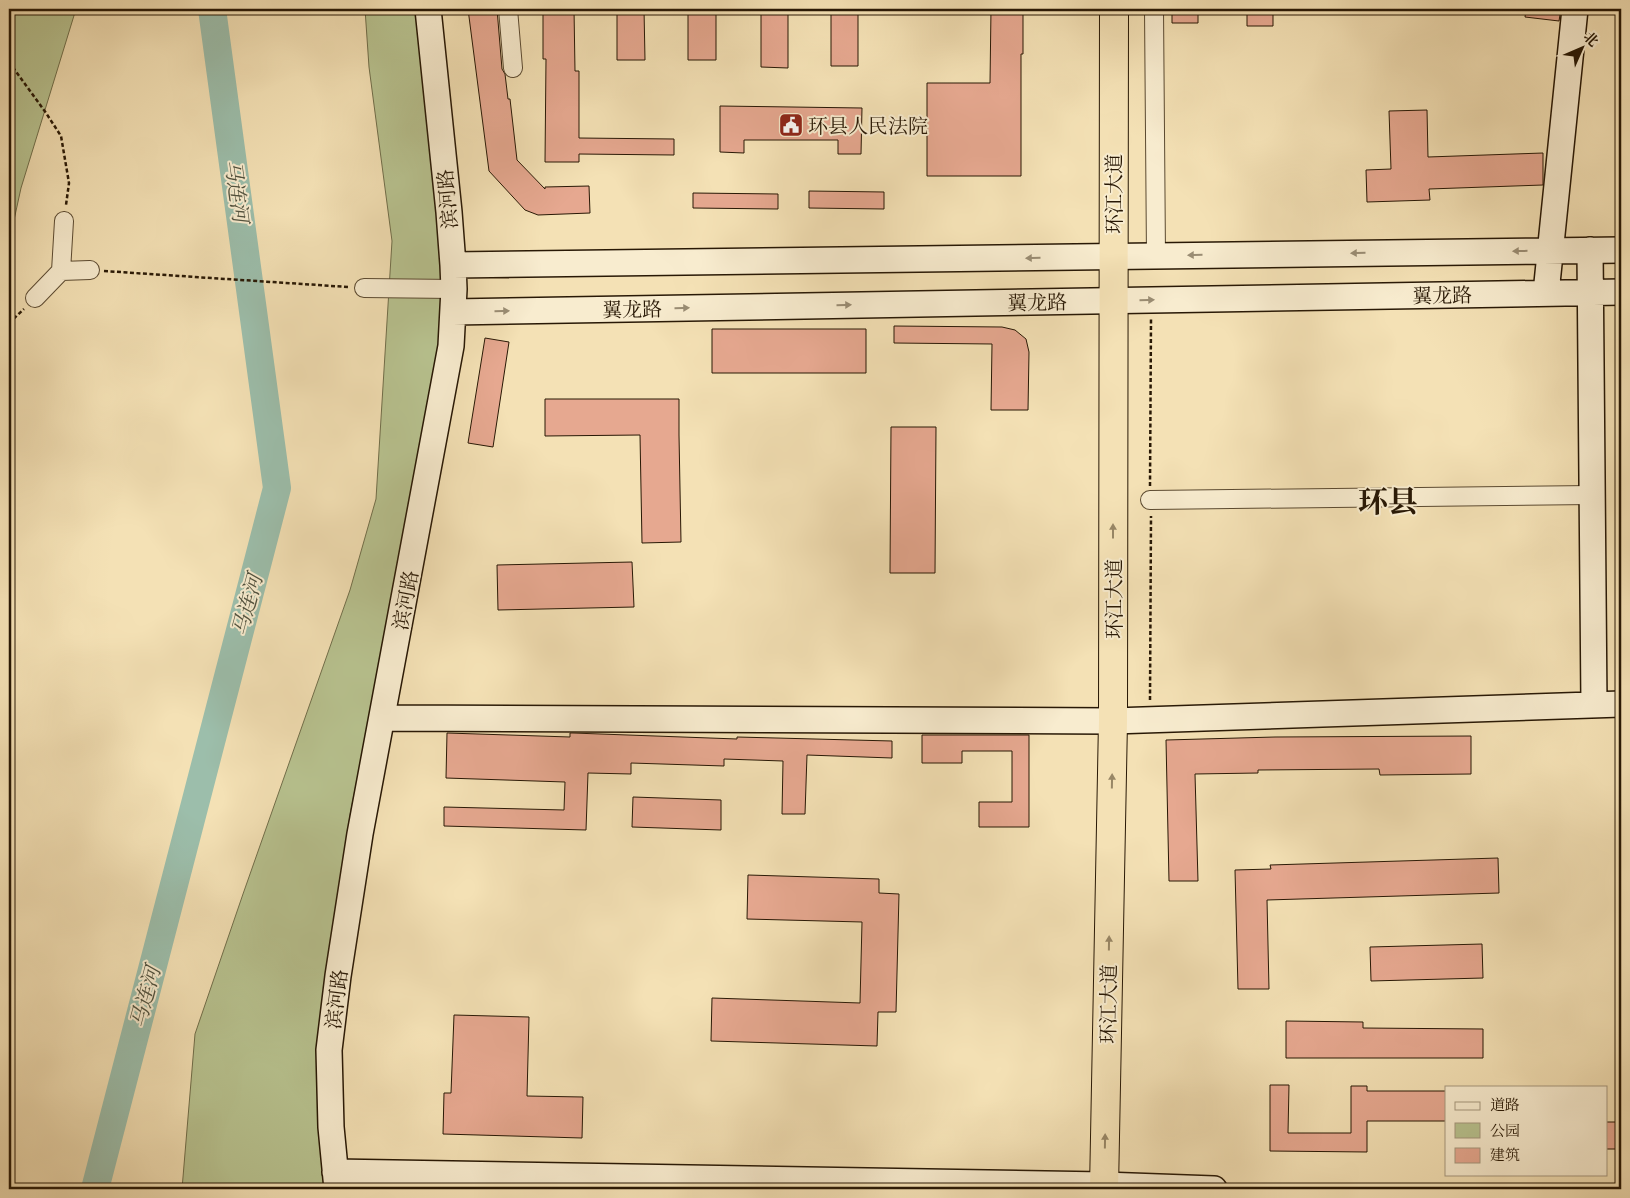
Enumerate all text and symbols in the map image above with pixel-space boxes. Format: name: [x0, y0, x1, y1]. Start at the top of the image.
north arrow: [1558, 22, 1608, 72]
text: 北: [1579, 27, 1603, 51]
place label: 环县人民法院: [808, 111, 928, 140]
public building icon: 环县人民法院: [778, 112, 804, 138]
street label: 环江大道: [1099, 154, 1128, 234]
water label: 马连河: [217, 158, 257, 228]
street label: 滨河路: [430, 168, 464, 230]
one-way arrow: [1512, 247, 1528, 255]
one-way arrow: [1349, 249, 1365, 257]
one-way arrow: [1187, 252, 1203, 260]
one-way arrow: [1024, 254, 1040, 262]
street label: 翼龙路: [1412, 280, 1472, 310]
street label: 翼龙路: [1007, 287, 1067, 317]
street label: 翼龙路: [602, 294, 662, 324]
one-way arrow: [1139, 295, 1155, 303]
one-way arrow: [836, 301, 852, 309]
one-way arrow: [674, 304, 690, 312]
one-way arrow: [494, 307, 510, 315]
district label: 环县: [1358, 479, 1418, 523]
one-way arrow: [1109, 522, 1117, 538]
street label: 环江大道: [1099, 559, 1128, 639]
water label: 马连河: [224, 567, 271, 639]
street label: 滨河路: [385, 568, 425, 632]
one-way arrow: [1108, 772, 1116, 788]
one-way arrow: [1105, 935, 1113, 951]
water label: 马连河: [122, 959, 169, 1031]
street label: 环江大道: [1093, 964, 1123, 1044]
street label: 滨河路: [318, 967, 354, 1031]
legend: [1445, 1086, 1608, 1176]
text: 道路: [1490, 1094, 1520, 1115]
text: 公园: [1490, 1120, 1520, 1141]
one-way arrow: [1101, 1132, 1109, 1148]
text: 建筑: [1490, 1144, 1520, 1165]

